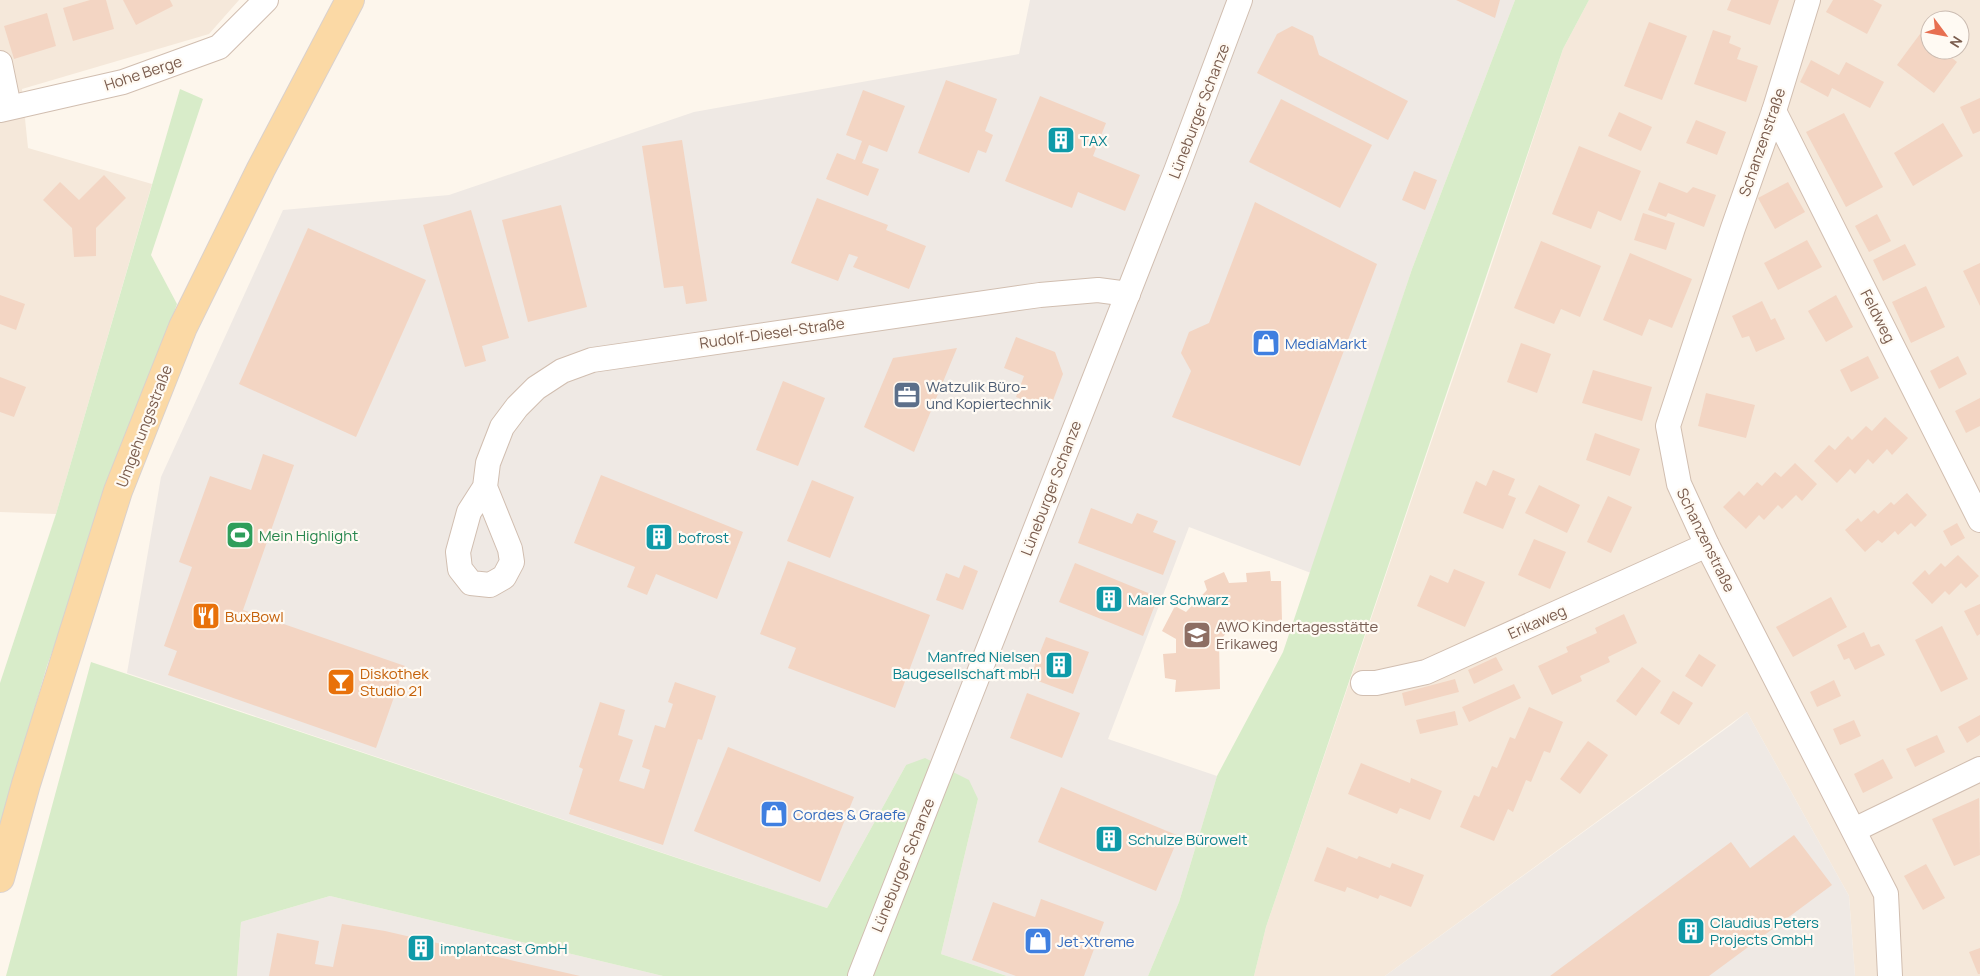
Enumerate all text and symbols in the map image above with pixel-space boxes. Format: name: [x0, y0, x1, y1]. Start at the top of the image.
north arrow: [1920, 10, 1970, 60]
text: N: [1946, 33, 1967, 51]
street label: Lüneburger Schanze: [1164, 40, 1235, 181]
street label: Hohe Berge: [101, 51, 185, 95]
street label: Schanzenstraße: [1734, 85, 1790, 199]
building icon: TAX: [1046, 125, 1076, 155]
place label: TAX: [1080, 130, 1107, 151]
street label: Feldweg: [1856, 286, 1900, 346]
street label: Rudolf-Diesel-Straße: [698, 312, 846, 354]
shop icon: MediaMarkt: [1251, 328, 1281, 358]
place label: MediaMarkt: [1285, 333, 1367, 354]
street label: Umgehungsstraße: [111, 362, 177, 490]
place label: Watzulik Büro- und Kopiertechnik: [926, 376, 1051, 414]
office icon: Watzulik Büro- und Kopiertechnik: [892, 380, 922, 410]
street label: Lüneburger Schanze: [1016, 417, 1087, 558]
street label: Schanzenstraße: [1672, 484, 1740, 596]
sports icon: Mein Highlight: [225, 520, 255, 550]
building icon: bofrost: [644, 522, 674, 552]
place label: Mein Highlight: [259, 525, 358, 546]
place label: bofrost: [678, 527, 729, 548]
building icon: Maler Schwarz: [1094, 584, 1124, 614]
place label: Maler Schwarz: [1128, 589, 1229, 610]
street label: Erikaweg: [1505, 600, 1569, 644]
restaurant icon: BuxBowl: [191, 601, 221, 631]
place label: BuxBowl: [225, 606, 284, 627]
place label: AWO Kindertagesstätte Erikaweg: [1216, 616, 1379, 654]
school or university icon: AWO Kindertagesstätte Erikaweg: [1182, 620, 1212, 650]
place label: Manfred Nielsen Baugesellschaft mbH: [893, 646, 1040, 684]
building icon: Manfred Nielsen Baugesellschaft mbH: [1044, 650, 1074, 680]
place label: Diskothek Studio 21: [360, 663, 429, 701]
bar icon: Diskothek Studio 21: [326, 667, 356, 697]
street label: Lüneburger Schanze: [866, 795, 940, 935]
shop icon: Cordes & Graefe: [759, 799, 789, 829]
place label: Cordes & Graefe: [793, 804, 906, 825]
building icon: Schulze Bürowelt: [1094, 824, 1124, 854]
place label: Schulze Bürowelt: [1128, 829, 1247, 850]
place label: Claudius Peters Projects GmbH: [1710, 912, 1819, 950]
building icon: Claudius Peters Projects GmbH: [1676, 916, 1706, 946]
shop icon: Jet-Xtreme: [1023, 926, 1053, 956]
place label: Jet-Xtreme: [1057, 931, 1135, 952]
building icon: implantcast GmbH: [406, 933, 436, 963]
place label: implantcast GmbH: [440, 938, 567, 959]

